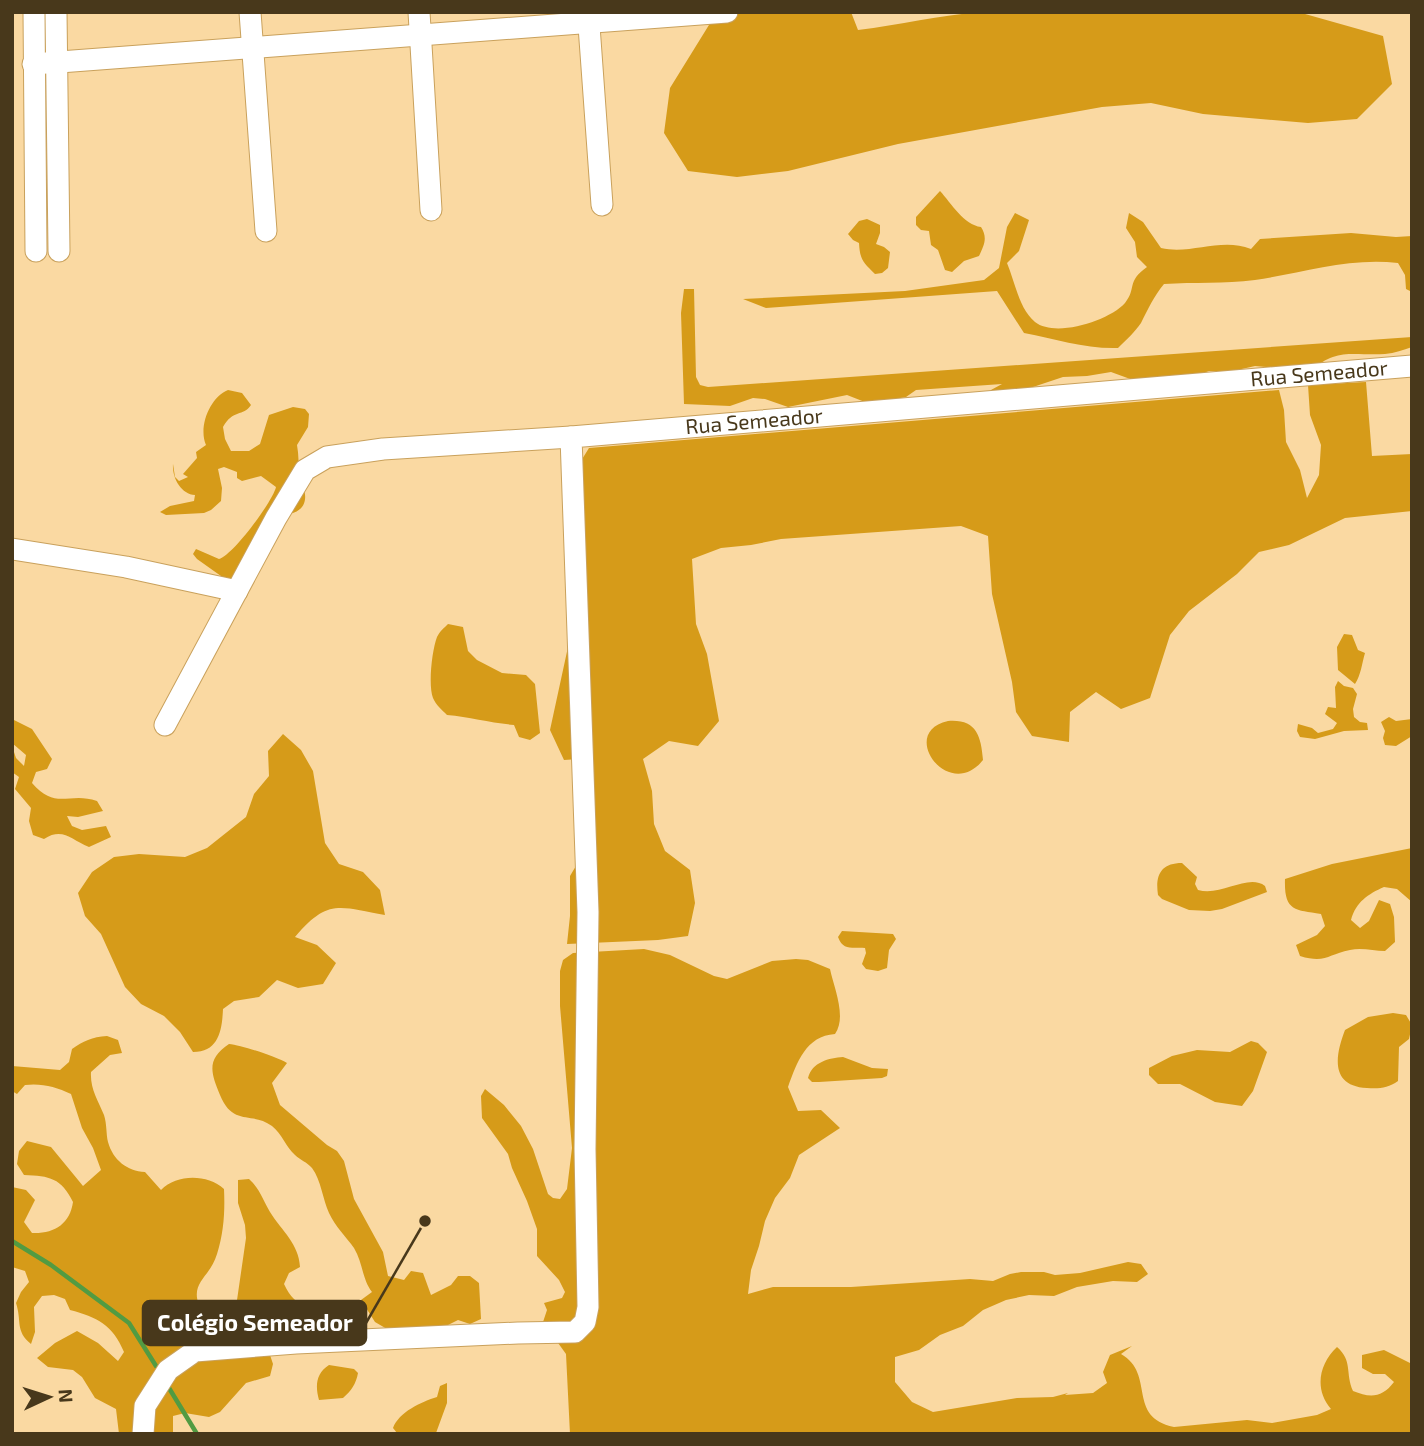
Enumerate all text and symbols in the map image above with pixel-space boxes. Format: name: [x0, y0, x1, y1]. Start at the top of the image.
street label: Rua Semeador: [1249, 354, 1389, 391]
street label: Rua Semeador: [684, 402, 824, 438]
callout: Colégio Semeador: [143, 1301, 366, 1345]
text: Colégio Semeador: [157, 1308, 353, 1336]
north arrow: [14, 1362, 84, 1432]
text: N: [55, 1388, 78, 1403]

